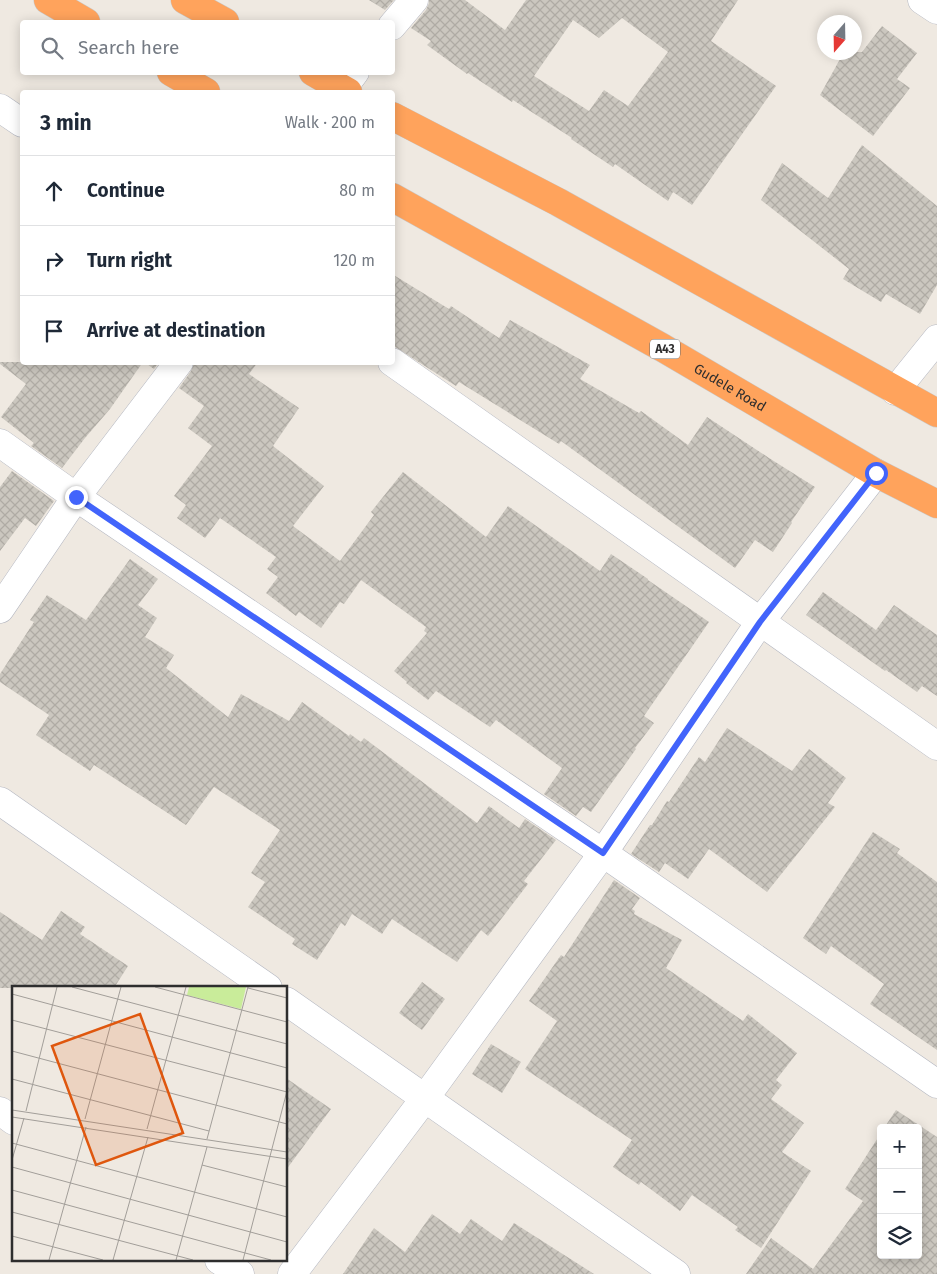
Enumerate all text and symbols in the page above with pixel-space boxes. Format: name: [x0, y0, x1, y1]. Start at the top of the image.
north arrow: [817, 15, 862, 60]
search box: [20, 20, 395, 75]
icon: search: [38, 34, 66, 62]
text: Search here: [78, 36, 179, 59]
text: 3 min: [40, 110, 92, 136]
text: Walk · 200 m: [285, 113, 375, 132]
icon: ahead: [40, 177, 68, 205]
text: Continue: [87, 179, 165, 202]
text: 80 m: [339, 181, 375, 200]
icon: right: [40, 247, 68, 275]
text: Turn right: [87, 249, 172, 272]
text: 120 m: [333, 251, 375, 270]
icon: arrive: [40, 317, 68, 345]
text: Arrive at destination: [87, 319, 266, 342]
road number: A43: [650, 339, 680, 358]
street label: Gudele Road: [691, 360, 769, 416]
route start: [865, 462, 888, 485]
route end: [65, 486, 88, 509]
inset map: [12, 986, 288, 1262]
map controls: [877, 1124, 922, 1259]
button: +: [877, 1124, 922, 1169]
button: −: [877, 1169, 922, 1214]
button: layers: [877, 1214, 922, 1259]

